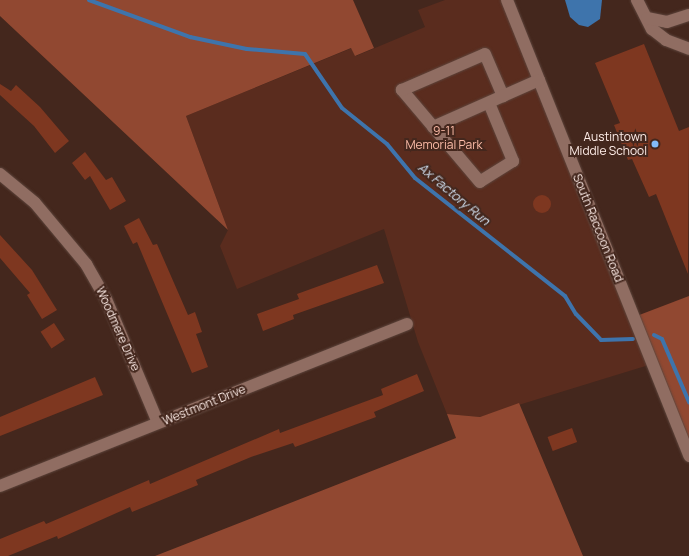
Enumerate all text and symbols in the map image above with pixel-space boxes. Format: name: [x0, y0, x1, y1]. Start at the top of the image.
park label: 9-11 Memorial Park: [405, 124, 483, 152]
place label: Austintown Middle School: [570, 130, 647, 158]
marker: Austintown Middle School: [650, 139, 660, 149]
water label: Ax Factory Run: [415, 160, 493, 228]
street label: South Raccoon Road: [570, 172, 626, 284]
street label: Woodmere Drive: [93, 285, 143, 373]
street label: Westmont Drive: [160, 382, 248, 428]

